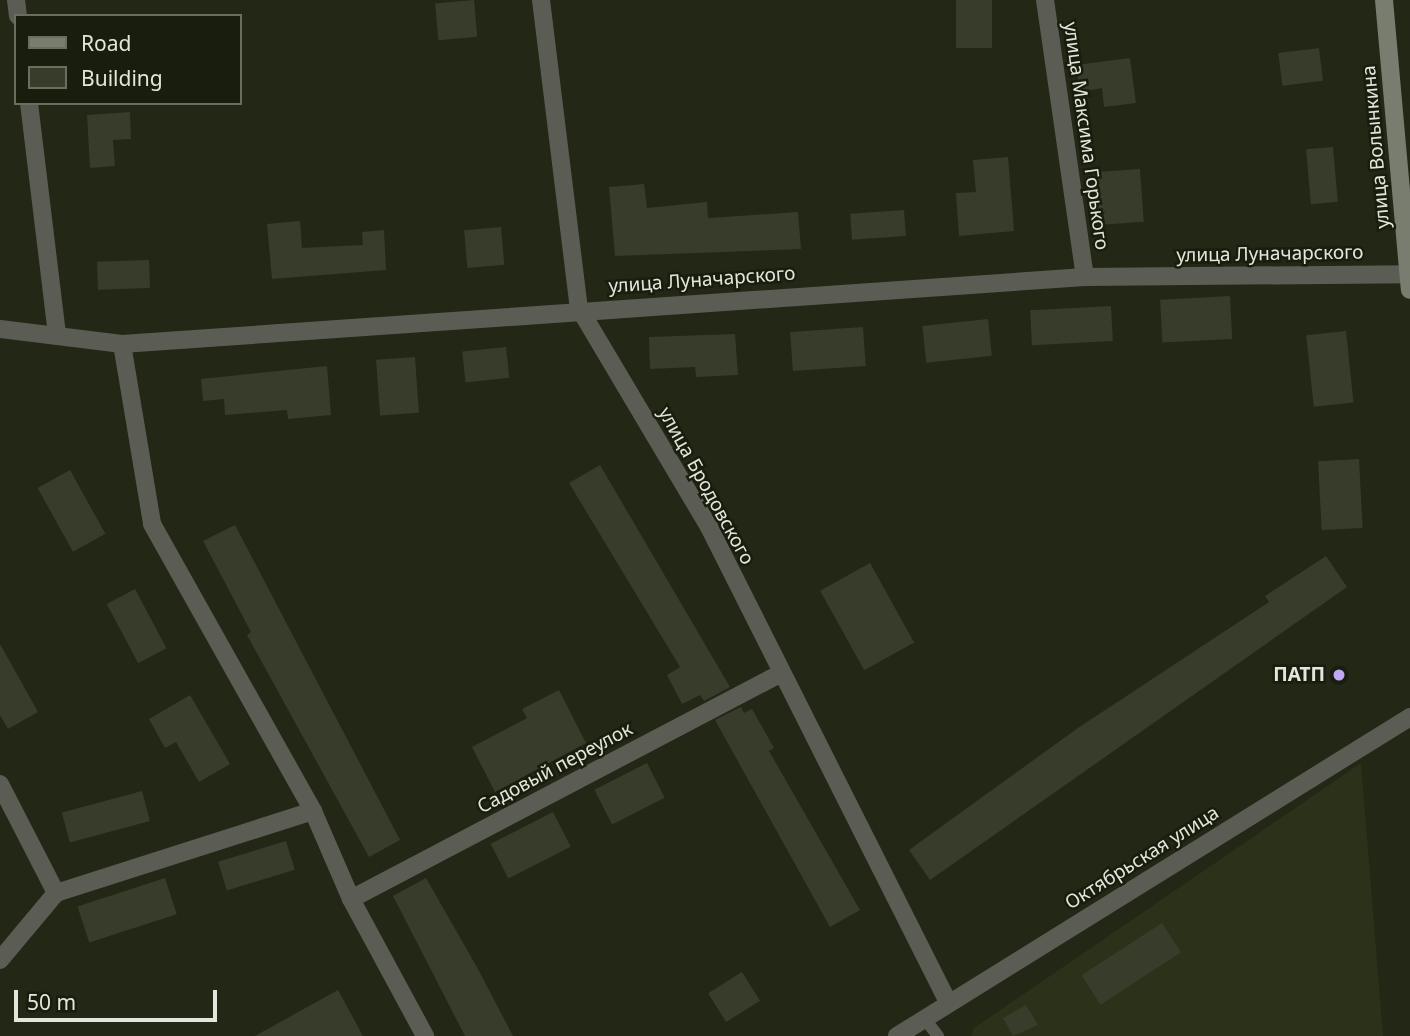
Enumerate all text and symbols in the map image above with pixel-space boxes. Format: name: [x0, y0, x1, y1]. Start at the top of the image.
legend: [14, 14, 242, 105]
street label: улица Максима Горького: [1059, 20, 1113, 252]
text: Road: [81, 29, 131, 57]
text: Building: [81, 64, 163, 92]
street label: улица Волынкина: [1358, 64, 1394, 230]
street label: улица Луначарского: [1176, 241, 1364, 267]
street label: улица Луначарского: [608, 262, 796, 298]
street label: улица Бродовского: [653, 403, 759, 569]
place label: ПАТП: [1273, 664, 1325, 686]
marker: ПАТП: [1331, 667, 1347, 683]
street label: Садовый переулок: [474, 718, 636, 818]
street label: Октябрьская улица: [1061, 801, 1223, 915]
scale bar: [18, 976, 220, 1020]
text: 50 m: [27, 988, 76, 1016]

